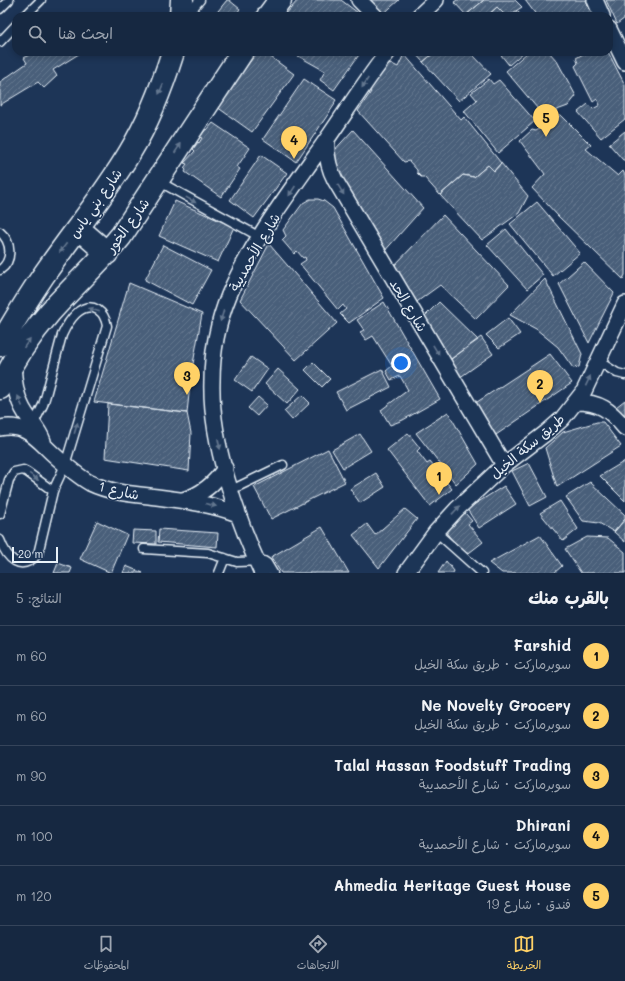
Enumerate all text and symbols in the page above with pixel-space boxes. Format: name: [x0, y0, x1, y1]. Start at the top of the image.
search box: [12, 12, 613, 56]
icon: search: [26, 23, 48, 45]
text: ابحث هنا: [58, 23, 113, 43]
one-way arrow: [361, 78, 369, 88]
one-way arrow: [157, 83, 163, 95]
pin: 5: [533, 104, 559, 137]
pin: 4: [281, 126, 307, 159]
one-way arrow: [175, 143, 182, 154]
street label: شارع بني ياس: [64, 164, 129, 244]
one-way arrow: [288, 185, 295, 196]
one-way arrow: [337, 185, 345, 195]
street label: شارع الخور: [100, 194, 154, 258]
one-way arrow: [185, 196, 197, 203]
street label: شارع الأحمديية: [224, 209, 285, 295]
one-way arrow: [59, 243, 67, 254]
street label: شارع الحد: [385, 275, 432, 335]
one-way arrow: [87, 307, 99, 313]
one-way arrow: [219, 310, 225, 322]
one-way arrow: [23, 337, 31, 348]
one-way arrow: [432, 344, 439, 356]
your location: [391, 353, 411, 373]
pin: 3: [174, 362, 200, 395]
pin: 2: [527, 370, 553, 403]
one-way arrow: [585, 375, 591, 387]
one-way arrow: [17, 396, 23, 407]
street label: طريق سكة الخيل: [486, 409, 568, 483]
one-way arrow: [73, 422, 79, 434]
one-way arrow: [216, 438, 222, 451]
pin: 1: [426, 462, 452, 495]
one-way arrow: [28, 473, 39, 481]
street label: شارع 1: [97, 476, 141, 505]
one-way arrow: [204, 503, 217, 509]
one-way arrow: [451, 505, 460, 514]
scale bar: [12, 545, 58, 564]
text: 20 m: [18, 546, 43, 561]
text: بالقرب منك: [528, 586, 609, 608]
text: النتائج: 5: [16, 589, 62, 606]
text: Farshid: [514, 635, 571, 655]
text: 60 m: [16, 647, 46, 664]
text: 1: [593, 647, 599, 664]
text: سوبرماركت · طريق سكة الخيل: [414, 655, 571, 672]
text: Ne Novelty Grocery: [421, 695, 571, 715]
text: 60 m: [16, 707, 46, 724]
text: 2: [592, 707, 600, 724]
text: سوبرماركت · طريق سكة الخيل: [414, 715, 571, 732]
text: Talal Hassan Foodstuff Trading: [334, 755, 571, 775]
text: 90 m: [16, 767, 46, 784]
text: 3: [592, 767, 600, 784]
text: سوبرماركت · شارع الأحمديية: [419, 775, 571, 792]
text: Dhirani: [516, 815, 571, 835]
text: 100 m: [16, 827, 52, 844]
text: 4: [592, 827, 600, 844]
text: سوبرماركت · شارع الأحمديية: [419, 835, 571, 852]
text: Ahmedia Heritage Guest House: [334, 875, 571, 895]
text: 120 m: [16, 887, 52, 904]
text: 5: [592, 887, 600, 904]
text: فندق · شارع 19: [486, 895, 571, 912]
tab: المحفوظات: [84, 933, 129, 975]
tab: الاتجاهات: [297, 933, 339, 975]
tab: الخريطة: [507, 933, 541, 975]

